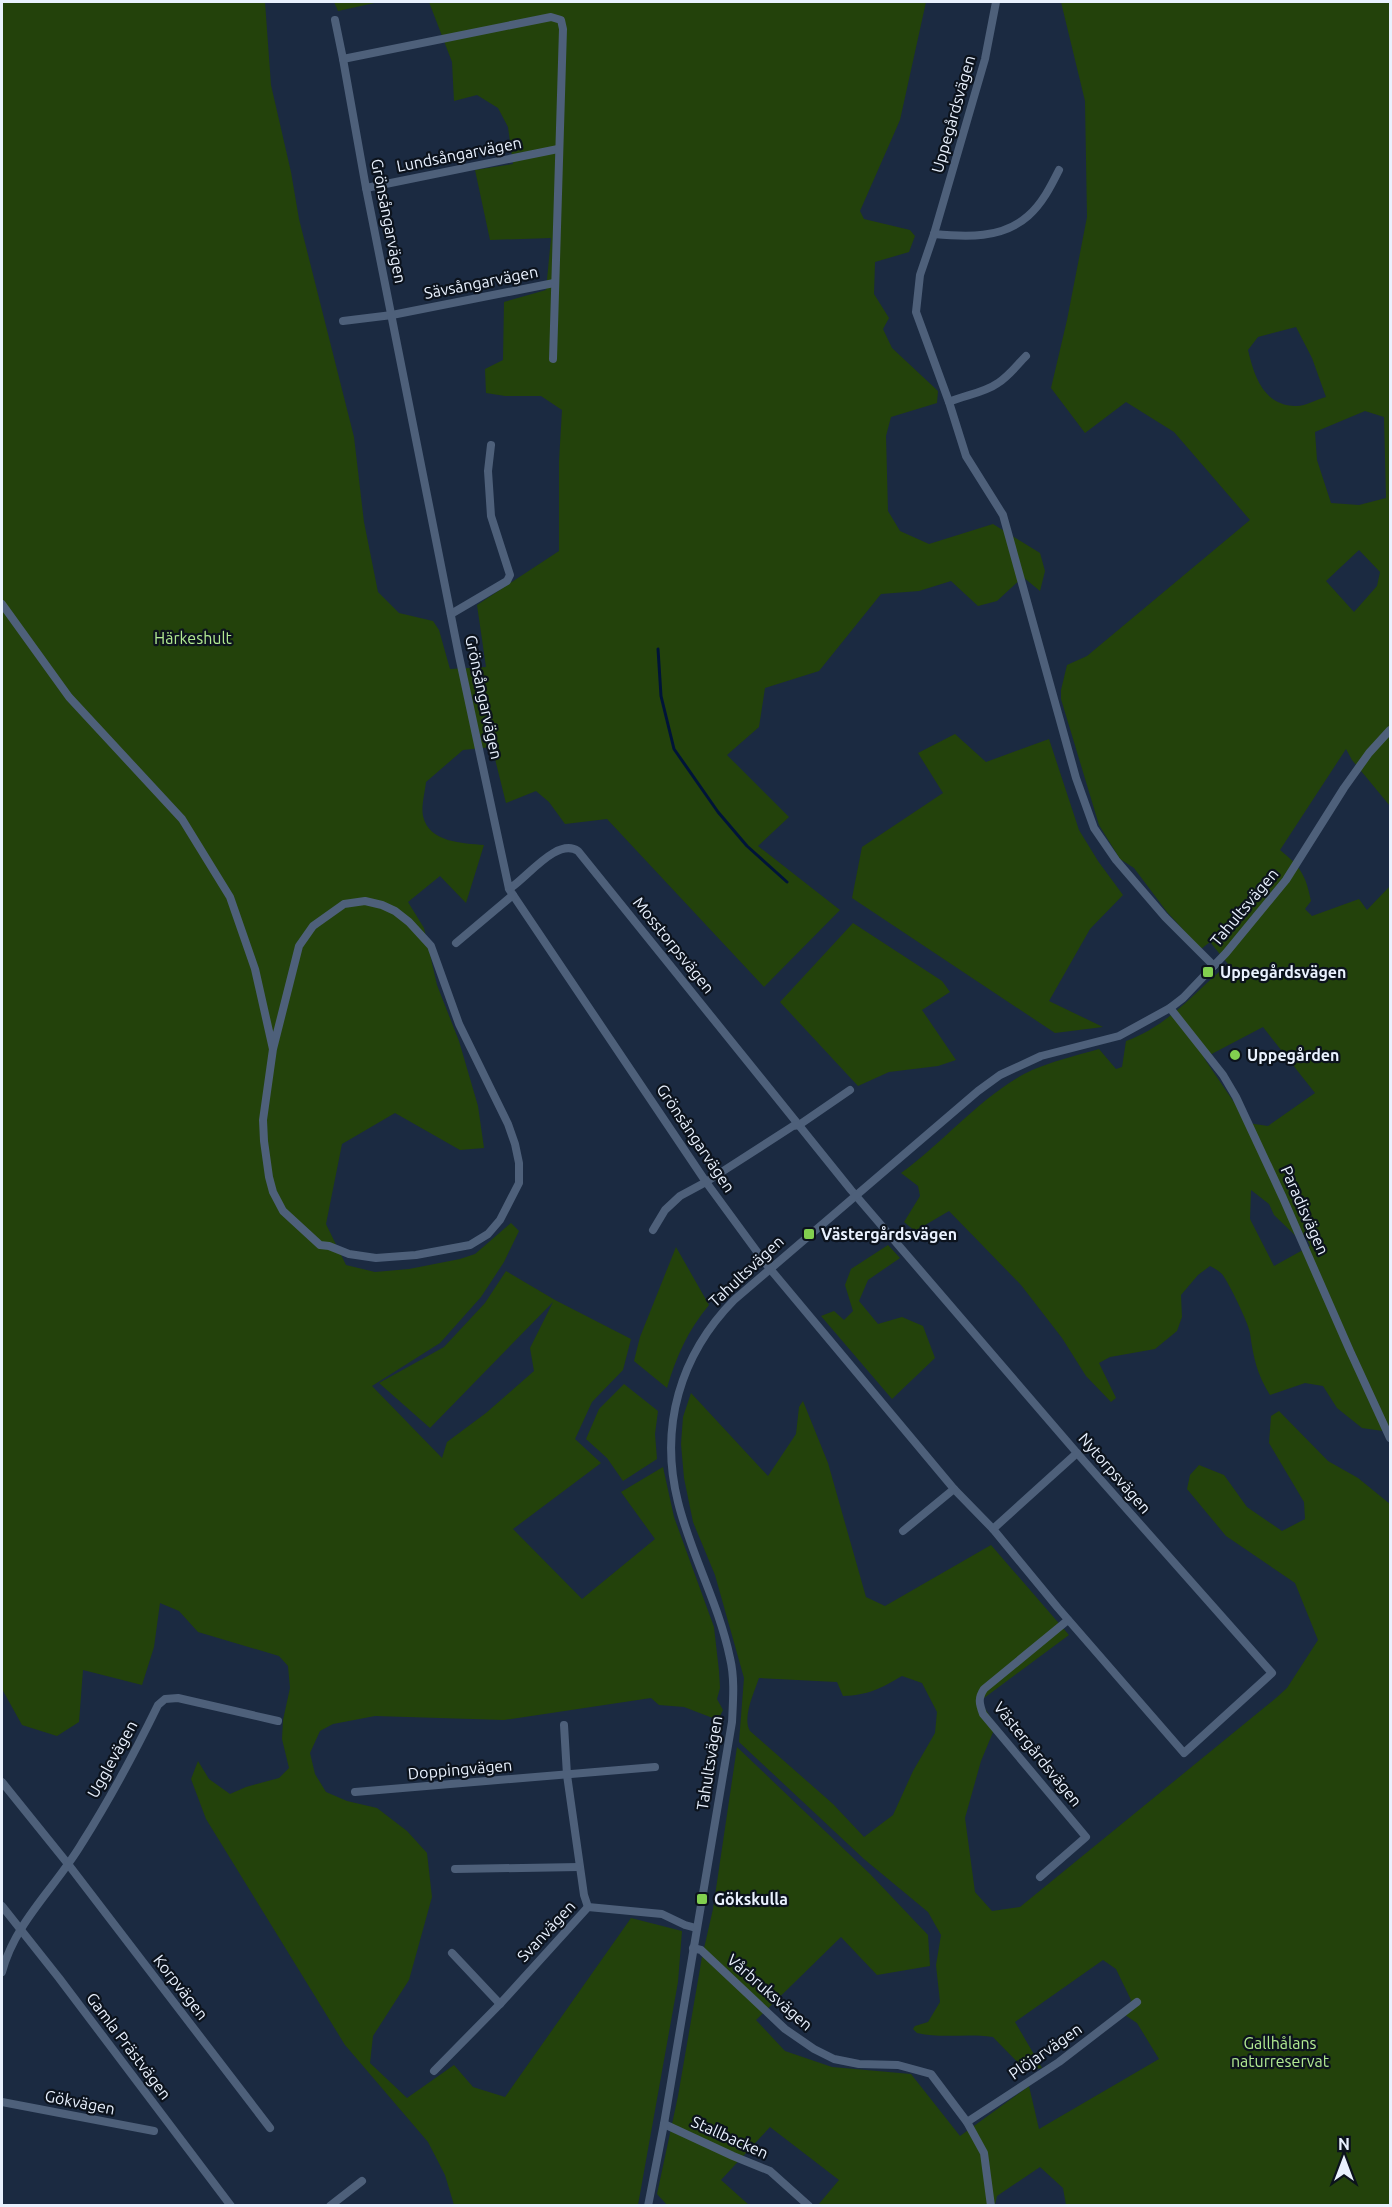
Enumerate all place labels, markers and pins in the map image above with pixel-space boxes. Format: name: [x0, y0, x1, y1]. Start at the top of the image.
place label: Uppegårdsvägen: [1220, 963, 1346, 981]
marker: Uppegårdsvägen: [1201, 965, 1215, 979]
place label: Uppegården: [1247, 1046, 1339, 1064]
marker: Uppegården: [1228, 1048, 1242, 1062]
place label: Västergårdsvägen: [821, 1225, 957, 1243]
marker: Västergårdsvägen: [802, 1227, 816, 1241]
place label: Gökskulla: [714, 1890, 788, 1908]
marker: Gökskulla: [695, 1892, 709, 1906]

